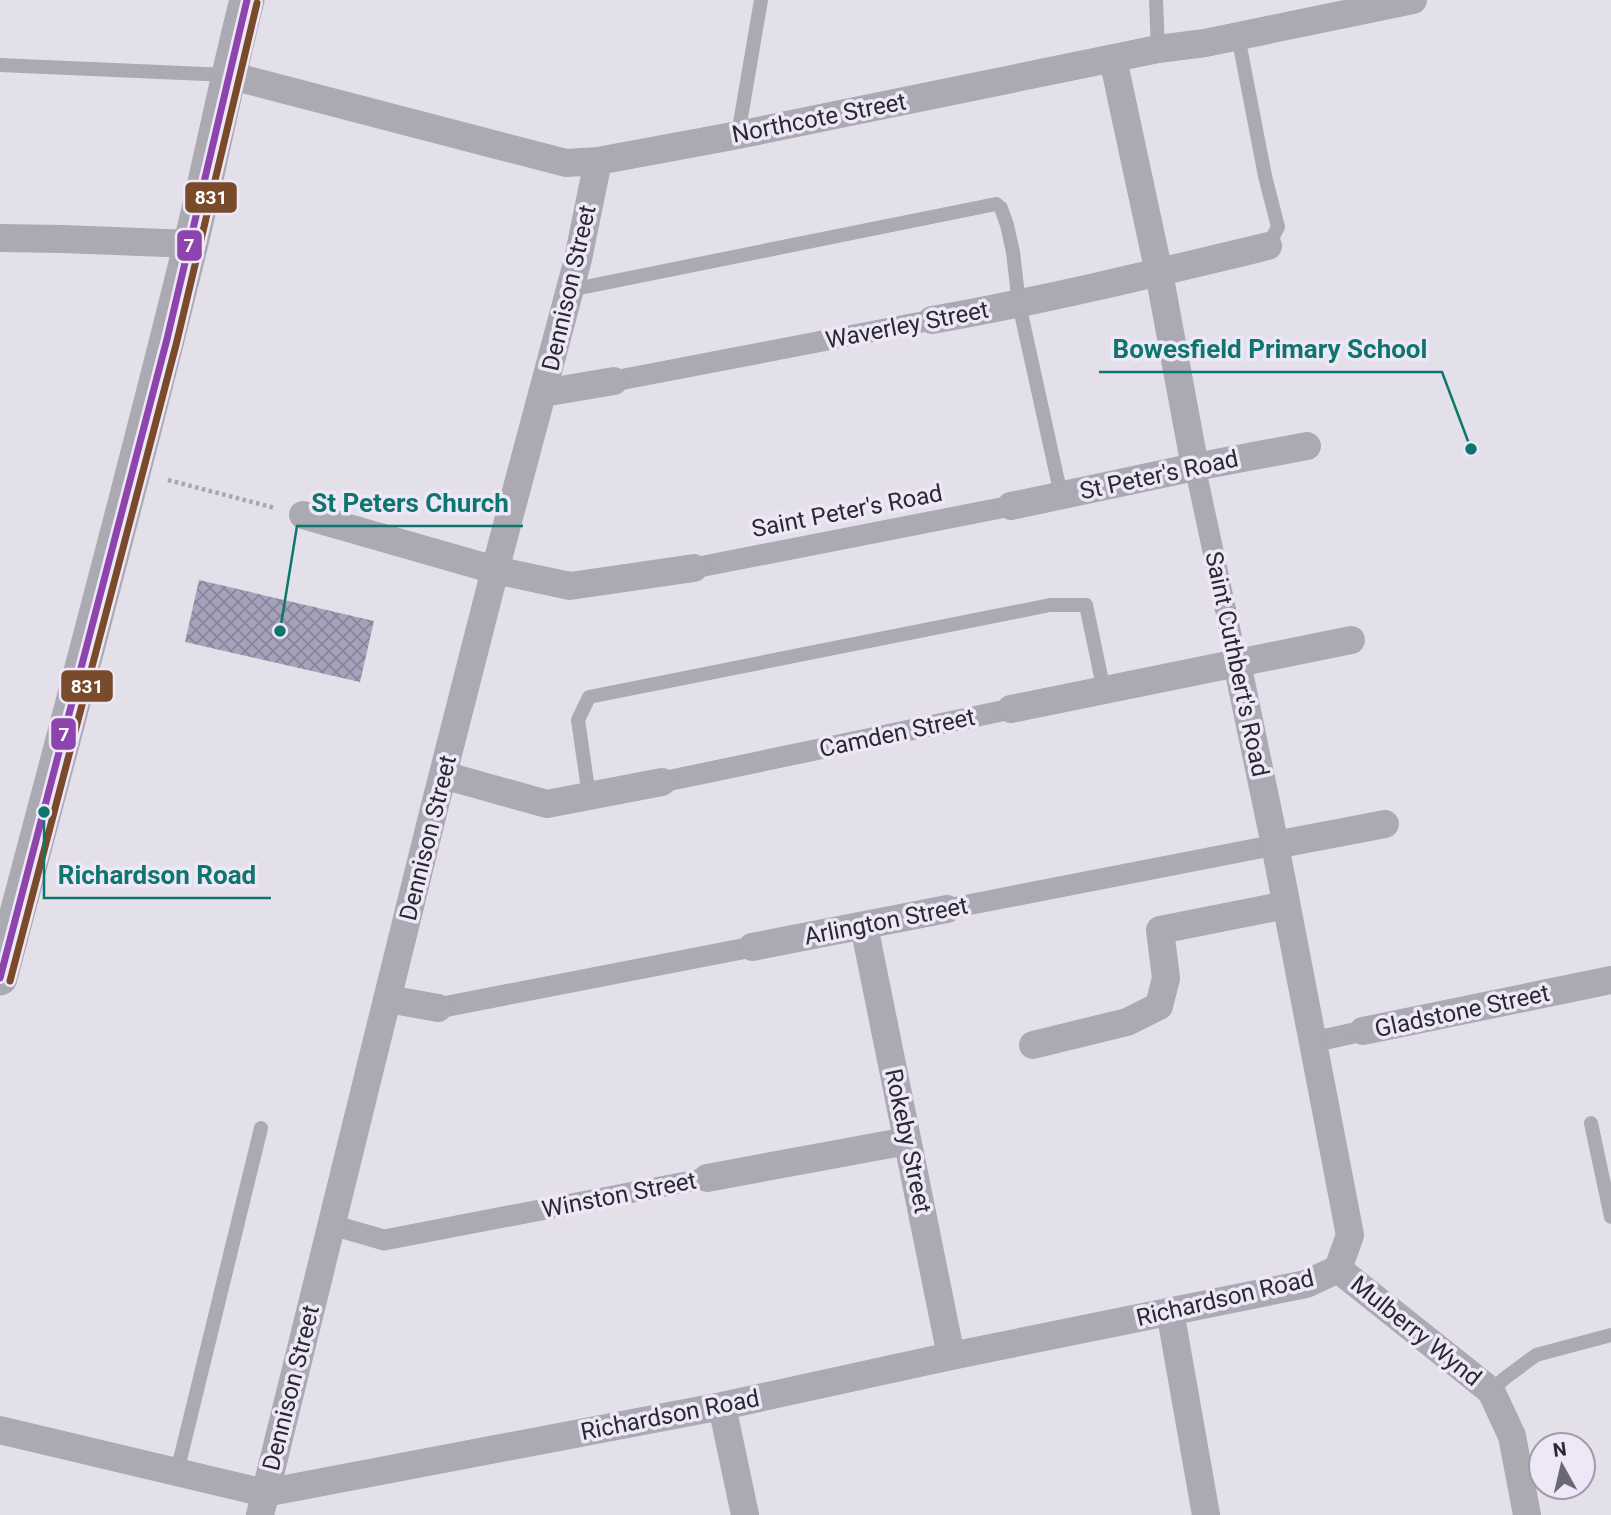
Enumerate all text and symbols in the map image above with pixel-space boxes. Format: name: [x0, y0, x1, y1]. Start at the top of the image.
street label: Northcote Street: [730, 87, 909, 149]
line badge: 831: [184, 181, 238, 214]
text: 831: [195, 186, 227, 209]
street label: Dennison Street: [536, 202, 602, 374]
line badge: 7: [176, 229, 203, 262]
text: 7: [184, 234, 195, 257]
street label: Waverley Street: [823, 295, 991, 354]
callout: Bowesfield Primary School: [1099, 325, 1442, 372]
text: Bowesfield Primary School: [1113, 334, 1427, 364]
street label: St Peter's Road: [1077, 445, 1241, 505]
callout: St Peters Church: [297, 479, 523, 526]
street label: Saint Peter's Road: [749, 479, 945, 543]
text: St Peters Church: [311, 488, 509, 518]
street label: Saint Cuthbert's Road: [1199, 549, 1275, 779]
line badge: 831: [60, 669, 114, 703]
text: 831: [71, 675, 103, 698]
street label: Camden Street: [817, 703, 978, 763]
line badge: 7: [50, 717, 77, 751]
text: 7: [59, 723, 70, 746]
street label: Dennison Street: [394, 752, 462, 924]
callout: Richardson Road: [44, 851, 271, 898]
text: Richardson Road: [58, 860, 256, 890]
street label: Arlington Street: [802, 891, 970, 951]
street label: Gladstone Street: [1372, 979, 1552, 1043]
street label: Rokeby Street: [879, 1066, 937, 1216]
street label: Winston Street: [539, 1166, 699, 1224]
street label: Richardson Road: [1134, 1264, 1316, 1332]
street label: Mulberry Wynd: [1345, 1270, 1487, 1392]
street label: Dennison Street: [257, 1302, 325, 1474]
street label: Richardson Road: [578, 1384, 762, 1446]
north arrow: [1527, 1431, 1597, 1501]
text: N: [1551, 1437, 1568, 1462]

